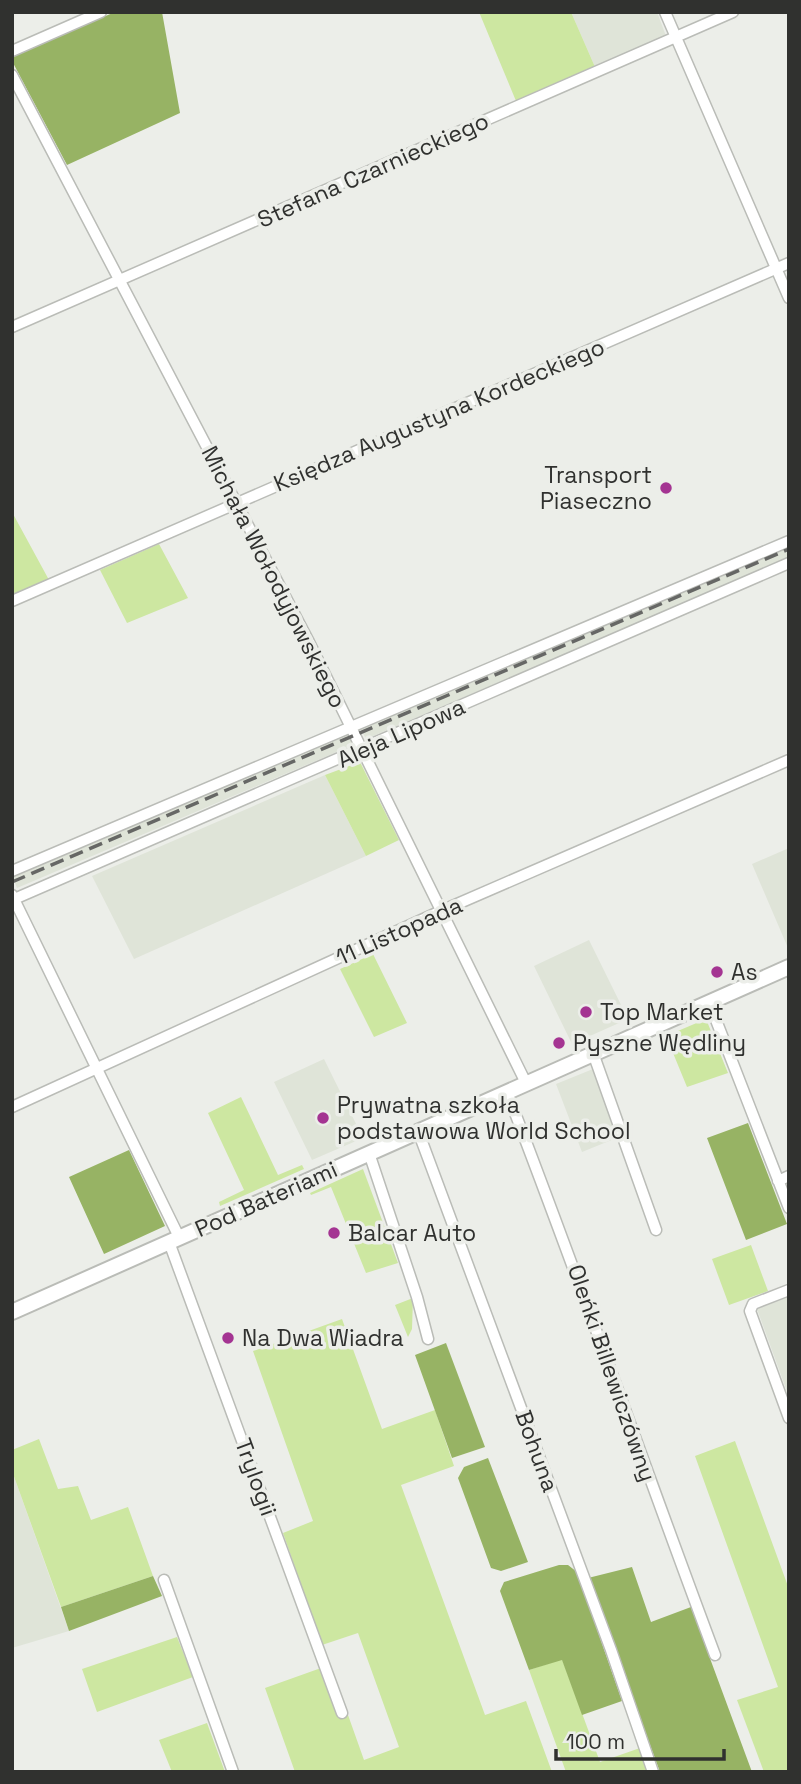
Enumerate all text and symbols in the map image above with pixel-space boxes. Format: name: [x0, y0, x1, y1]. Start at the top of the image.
street label: Stefana Czarnieckiego: [253, 105, 493, 235]
street label: Księdza Augustyna Kordeckiego: [269, 332, 609, 498]
street label: Michała Wołodyjowskiego: [195, 441, 353, 713]
place label: Transport Piaseczno: [540, 460, 652, 516]
marker: Transport Piaseczno: [658, 480, 674, 496]
street label: Aleja Lipowa: [332, 691, 470, 775]
street label: 11 Listopada: [331, 890, 467, 972]
place label: As: [731, 957, 758, 987]
marker: As: [709, 964, 725, 980]
place label: Top Market: [600, 997, 723, 1027]
marker: Top Market: [578, 1004, 594, 1020]
place label: Pyszne Wędliny: [573, 1028, 746, 1058]
marker: Pyszne Wędliny: [551, 1035, 567, 1051]
place label: Prywatna szkoła podstawowa World School: [337, 1090, 631, 1146]
marker: Prywatna szkoła podstawowa World School: [315, 1110, 331, 1126]
street label: Pod Bateriami: [190, 1154, 342, 1244]
place label: Balcar Auto: [348, 1218, 476, 1248]
marker: Balcar Auto: [326, 1225, 342, 1241]
street label: Oleńki Billewiczówny: [561, 1261, 663, 1485]
place label: Na Dwa Wiadra: [242, 1323, 404, 1353]
marker: Na Dwa Wiadra: [220, 1330, 236, 1346]
street label: Bohuna: [508, 1406, 566, 1496]
street label: Trylogii: [228, 1434, 284, 1520]
scale bar: [556, 1718, 724, 1762]
text: 100 m: [566, 1728, 625, 1755]

